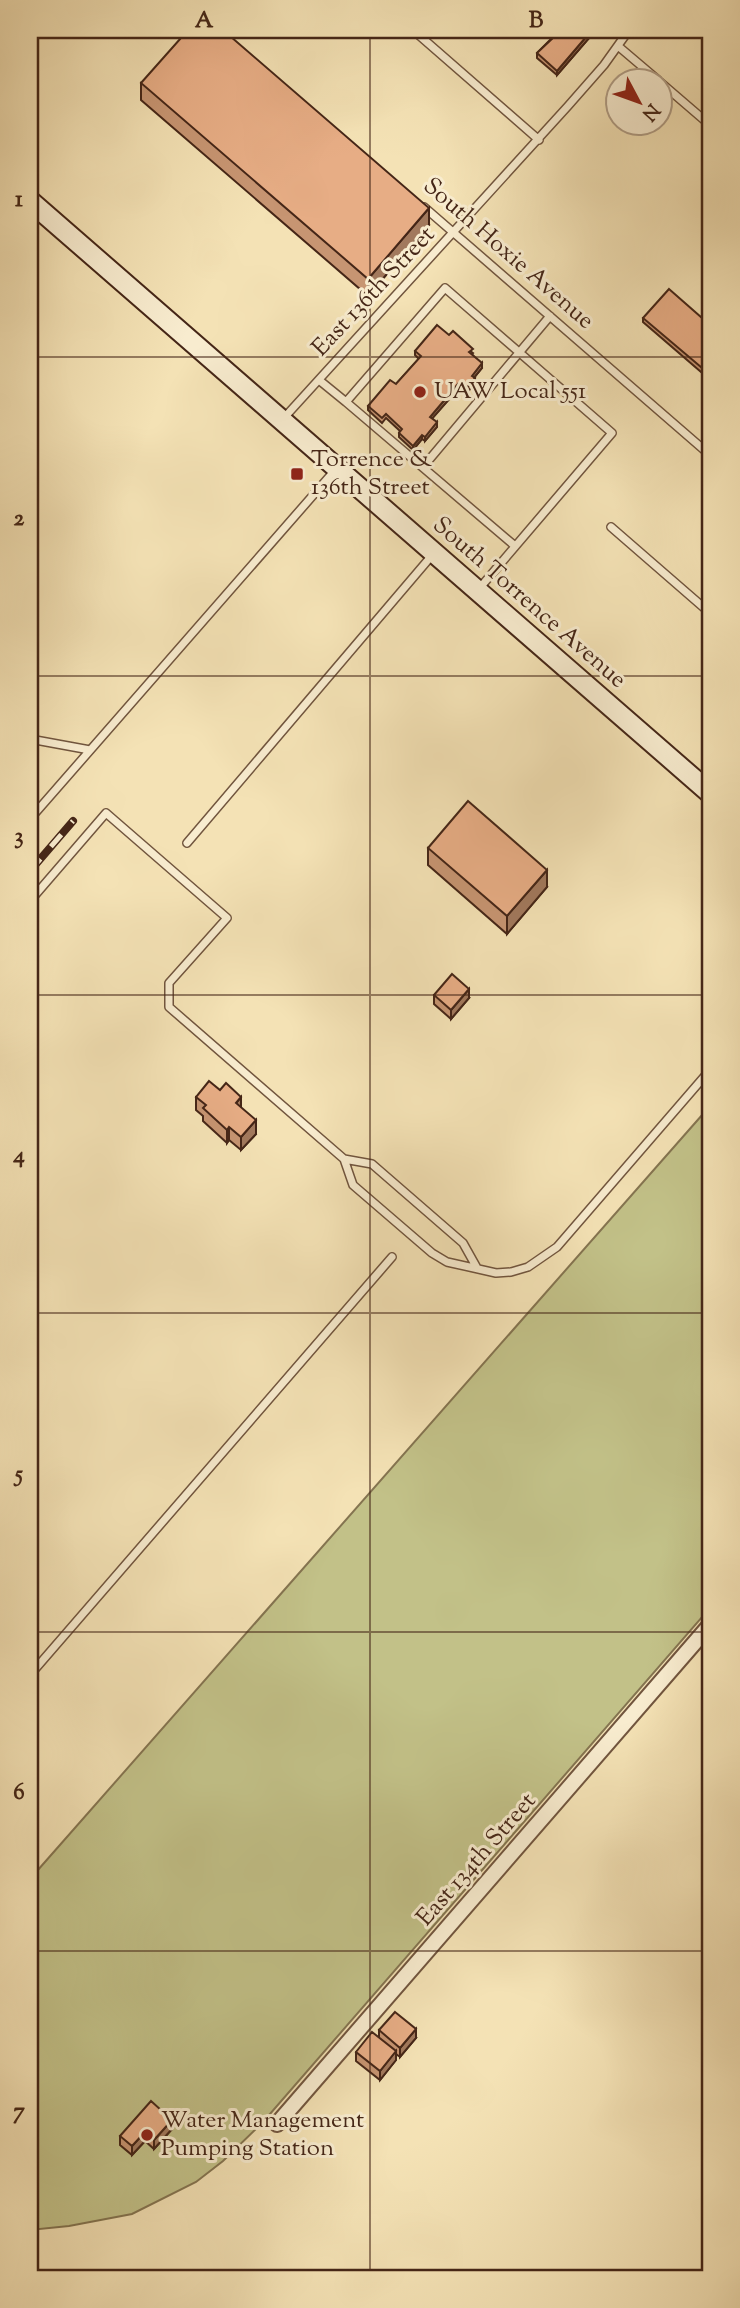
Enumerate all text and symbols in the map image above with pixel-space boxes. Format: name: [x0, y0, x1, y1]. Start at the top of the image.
text: A: [195, 5, 214, 38]
text: B: [529, 5, 544, 38]
north arrow: [604, 66, 674, 136]
text: N: [635, 97, 665, 126]
street label: South Hoxie Avenue: [415, 170, 601, 338]
text: 1: [15, 184, 23, 217]
street label: East 136th Street: [305, 219, 443, 365]
place label: UAW Local 551: [434, 375, 586, 409]
marker: UAW Local 551: [412, 384, 428, 400]
place label: Torrence & 136th Street: [311, 443, 432, 505]
marker: Torrence & 136th Street: [289, 466, 305, 482]
text: 2: [14, 503, 25, 536]
street label: South Torrence Avenue: [425, 509, 633, 697]
text: 3: [14, 821, 24, 854]
text: 4: [12, 1140, 25, 1173]
text: 5: [13, 1459, 23, 1492]
text: 6: [13, 1777, 25, 1810]
street label: East 134th Street: [409, 1786, 545, 1934]
text: 7: [13, 2096, 25, 2129]
place label: Water Management Pumping Station: [161, 2104, 364, 2166]
marker: Water Management Pumping Station: [139, 2127, 155, 2143]

